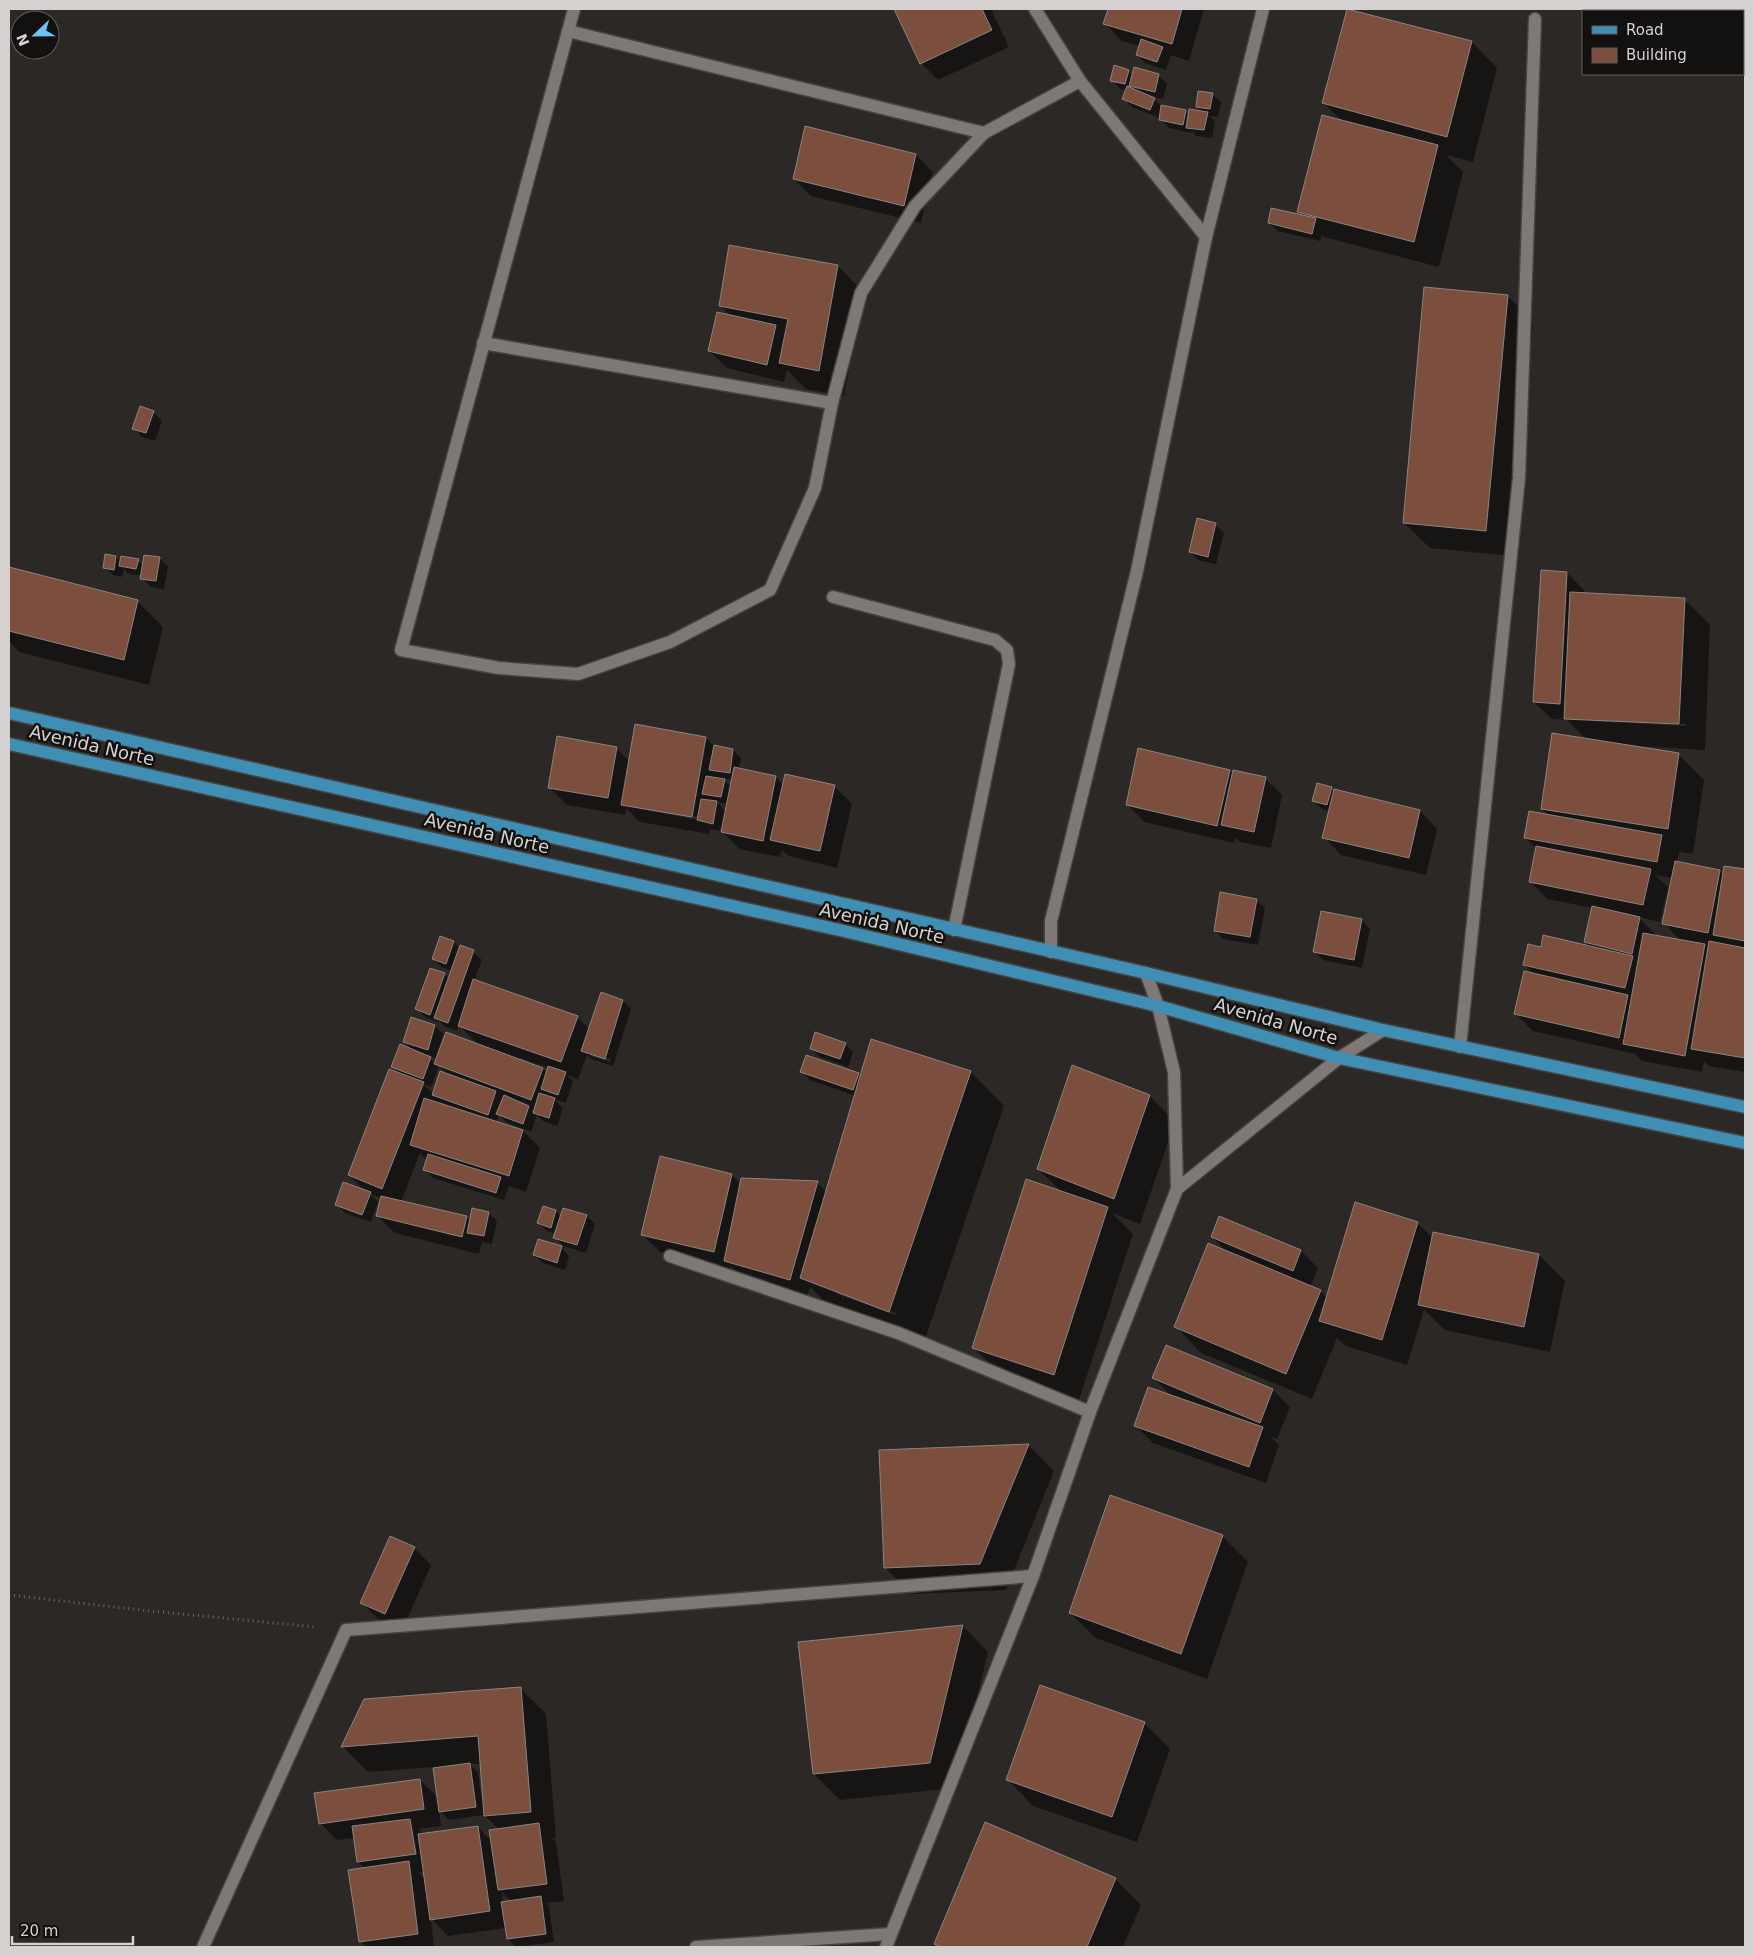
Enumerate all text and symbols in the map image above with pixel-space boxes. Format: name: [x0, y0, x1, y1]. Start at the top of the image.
north arrow: [10, 10, 60, 60]
legend: [1582, 10, 1744, 75]
text: Road: [1626, 21, 1664, 39]
text: N: [13, 31, 33, 48]
text: Building: [1626, 46, 1687, 64]
street label: Avenida Norte: [27, 720, 157, 770]
street label: Avenida Norte: [422, 808, 552, 858]
street label: Avenida Norte: [817, 898, 947, 948]
street label: Avenida Norte: [1212, 993, 1340, 1049]
scale bar: [12, 1914, 134, 1946]
text: 20 m: [20, 1922, 58, 1940]

